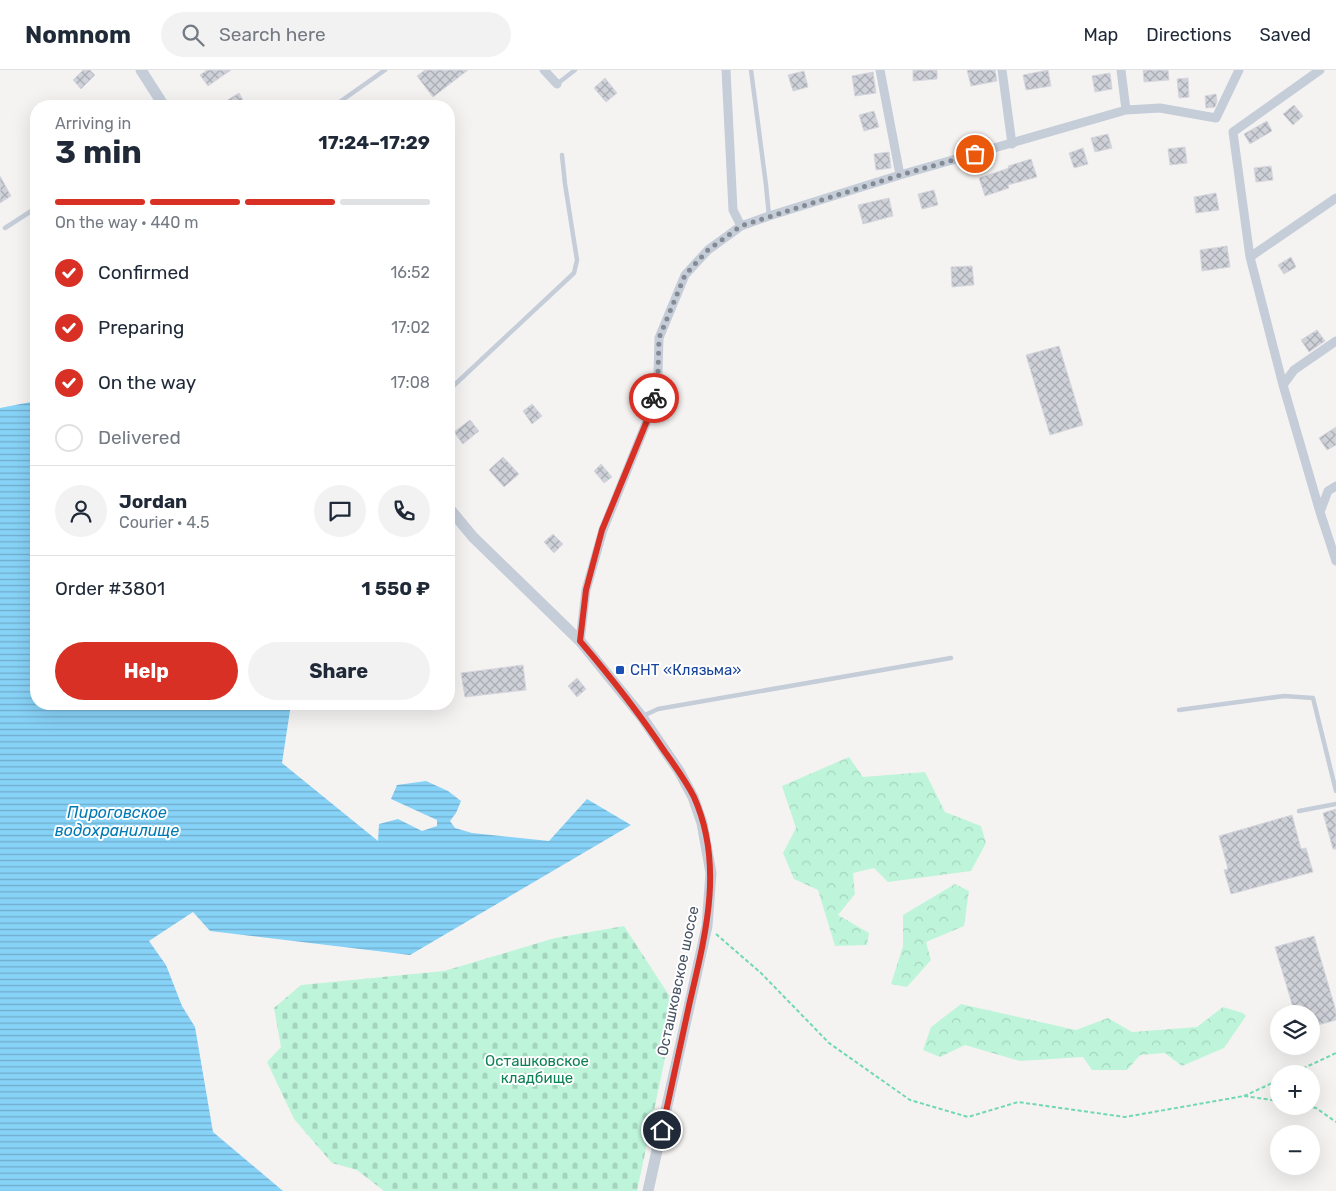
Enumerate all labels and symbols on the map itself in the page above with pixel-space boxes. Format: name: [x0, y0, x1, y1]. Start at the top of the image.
pin: [954, 133, 996, 175]
courier: [629, 373, 679, 423]
place label: СНТ «Клязьма»: [630, 661, 741, 679]
marker: СНТ «Клязьма»: [614, 664, 626, 676]
water label: Пироговское водохранилище: [55, 803, 179, 840]
street label: Осташковское шоссе: [653, 904, 703, 1058]
park label: Осташковское кладбище: [485, 1052, 589, 1087]
pin: [641, 1109, 683, 1151]

